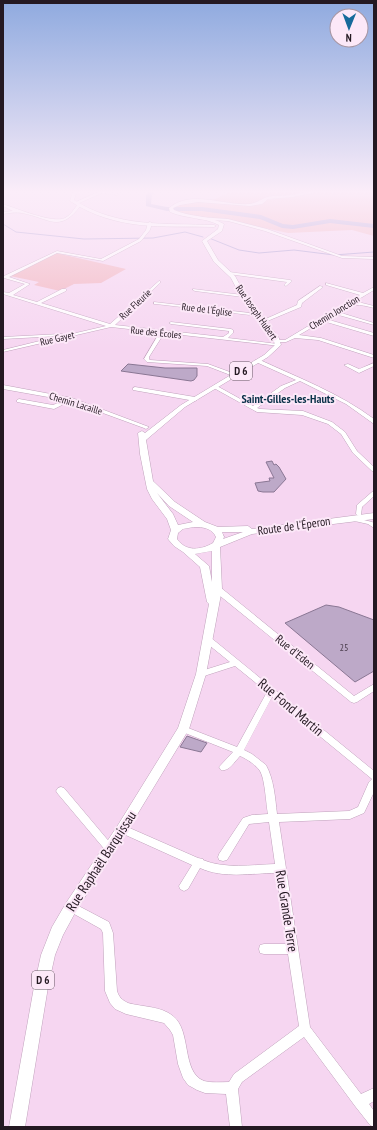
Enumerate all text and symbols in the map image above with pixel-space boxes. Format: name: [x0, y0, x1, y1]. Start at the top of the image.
north arrow: [329, 8, 369, 48]
text: N: [346, 31, 352, 45]
street label: Rue Joseph Hubert: [233, 282, 281, 343]
street label: Rue Fleurie: [117, 286, 154, 323]
street label: Chemin Jonction: [307, 292, 362, 333]
street label: Rue de l'Église: [181, 300, 233, 319]
street label: Rue des Écoles: [130, 323, 183, 342]
street label: Rue Gayet: [39, 328, 76, 349]
road number: D 6: [230, 362, 252, 380]
street label: Chemin Lacaille: [48, 389, 104, 418]
district label: Saint-Gilles-les-Hauts: [242, 391, 334, 406]
street label: Route de l'Éperon: [257, 513, 331, 538]
street label: Rue d'Eden: [273, 631, 318, 672]
house number: 25: [340, 641, 349, 654]
street label: Rue Fond Martin: [254, 674, 328, 740]
street label: Rue Raphaël Barquissau: [62, 807, 140, 915]
street label: Rue Grande Terre: [272, 869, 302, 953]
road number: D 6: [32, 971, 54, 989]

